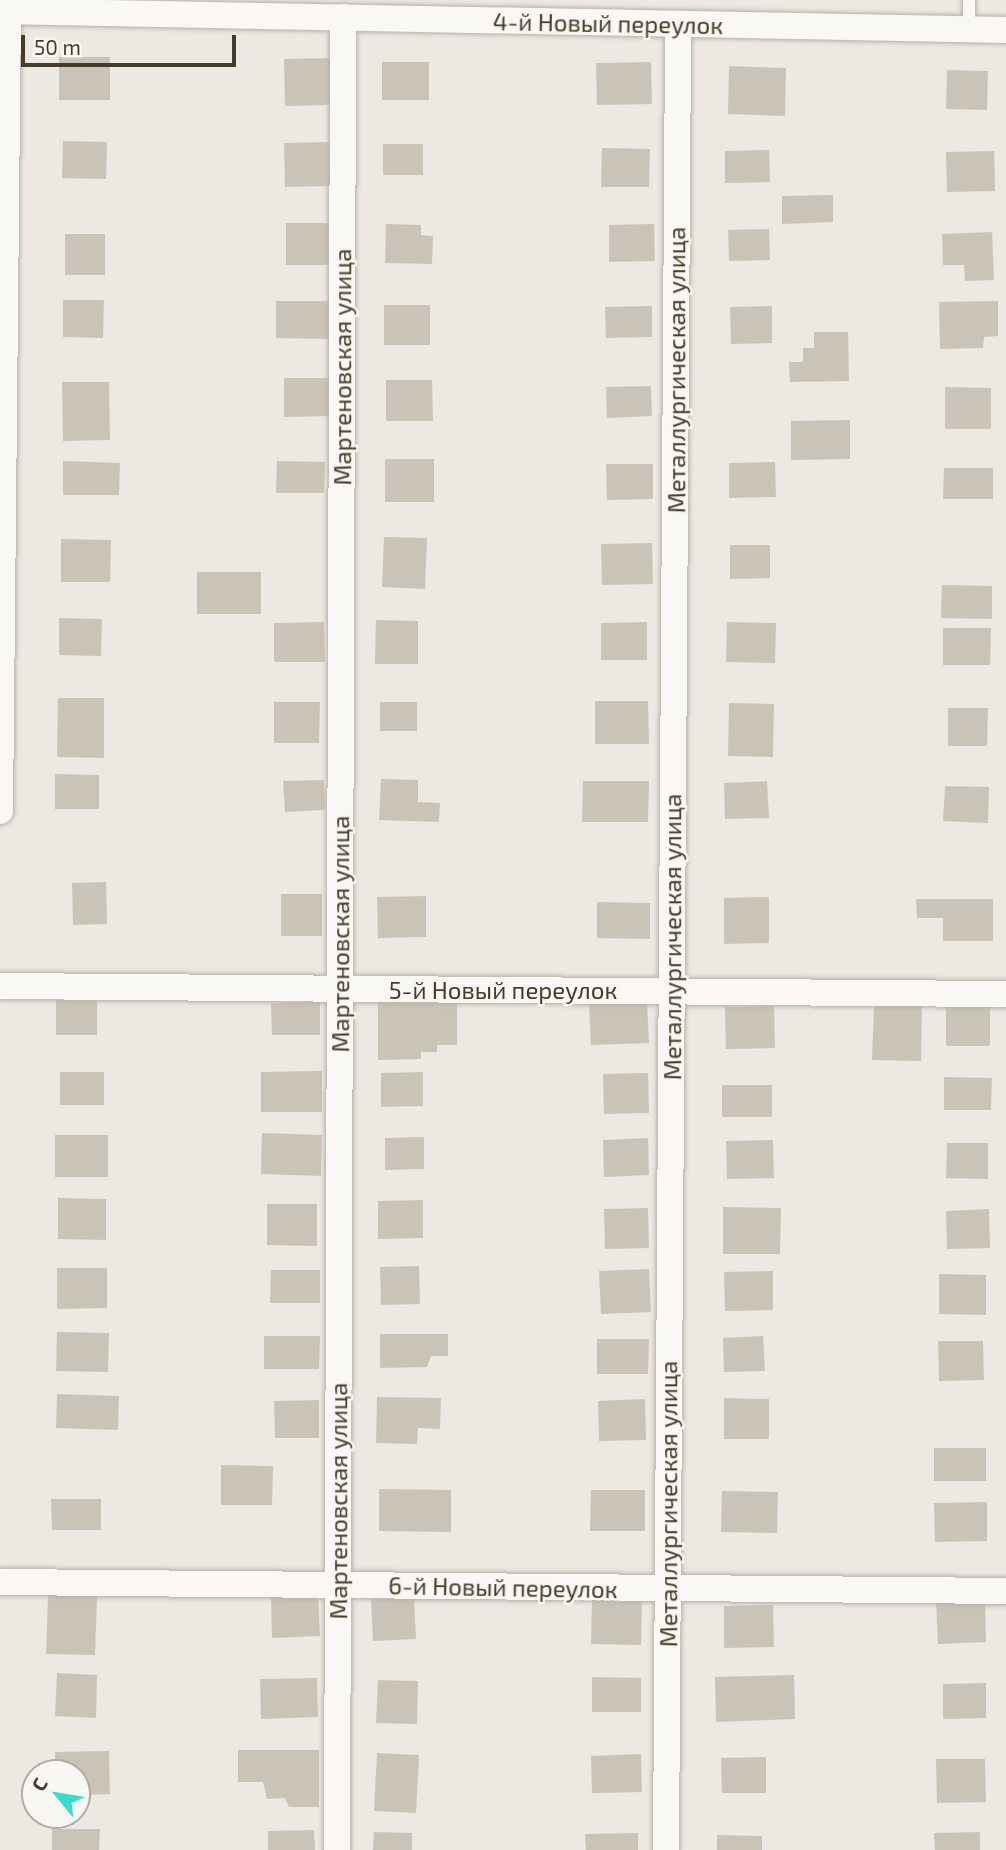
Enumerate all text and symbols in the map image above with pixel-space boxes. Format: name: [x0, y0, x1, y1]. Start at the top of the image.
street label: 4-й Новый переулок: [493, 7, 723, 39]
scale bar: [24, 21, 240, 65]
text: 50 m: [34, 34, 81, 59]
street label: Металлургическая улица: [662, 227, 690, 513]
street label: Мартеновская улица: [328, 248, 356, 486]
street label: Металлургическая улица: [658, 794, 686, 1080]
street label: Мартеновская улица: [326, 815, 354, 1053]
street label: 5-й Новый переулок: [389, 976, 617, 1004]
street label: Металлургическая улица: [654, 1361, 682, 1647]
street label: Мартеновская улица: [324, 1382, 352, 1620]
street label: 6-й Новый переулок: [388, 1571, 618, 1603]
north arrow: [21, 1759, 91, 1829]
text: С: [26, 1774, 52, 1795]

